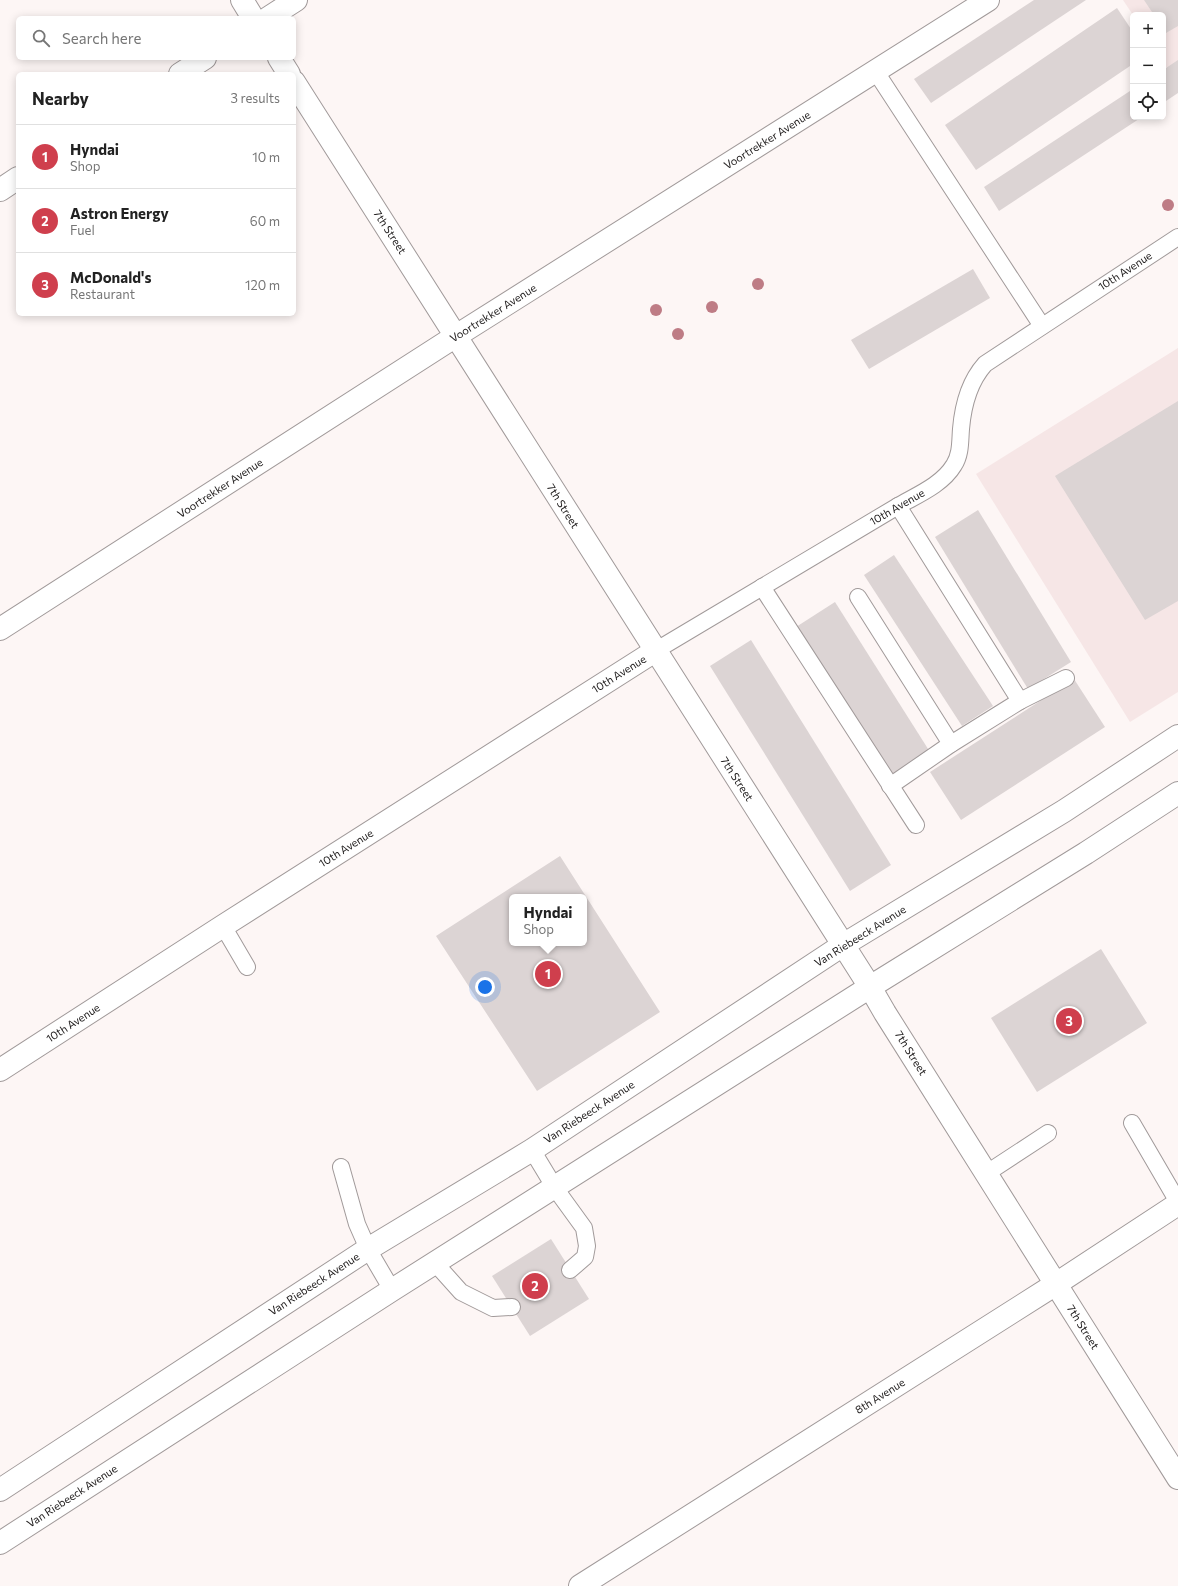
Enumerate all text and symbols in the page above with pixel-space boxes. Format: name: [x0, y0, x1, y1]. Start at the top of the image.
map controls: [1130, 12, 1166, 120]
button: +: [1130, 12, 1166, 48]
search box: [16, 16, 296, 60]
icon: search: [30, 27, 52, 49]
text: Search here: [62, 29, 141, 47]
button: −: [1130, 48, 1166, 84]
button: locate: [1130, 84, 1166, 120]
text: Nearby: [32, 88, 89, 109]
text: 3 results: [231, 90, 280, 106]
street label: Voortrekker Avenue: [721, 108, 813, 171]
text: Hyndai: [70, 140, 119, 158]
text: 1: [42, 149, 48, 165]
text: 10 m: [252, 149, 280, 165]
text: Shop: [70, 158, 101, 174]
text: Astron Energy: [70, 204, 169, 222]
street label: 7th Street: [371, 207, 410, 257]
text: 2: [41, 213, 49, 229]
text: 60 m: [250, 213, 280, 229]
text: Fuel: [70, 222, 95, 238]
street label: 10th Avenue: [1095, 248, 1154, 293]
text: McDonald's: [70, 268, 151, 286]
text: 3: [41, 277, 49, 293]
text: 120 m: [245, 277, 280, 293]
street label: Voortrekker Avenue: [447, 281, 539, 344]
text: Restaurant: [70, 286, 135, 302]
street label: Voortrekker Avenue: [174, 455, 265, 520]
street label: 7th Street: [545, 481, 582, 531]
street label: 10th Avenue: [867, 485, 927, 528]
street label: 10th Avenue: [589, 652, 648, 695]
street label: 7th Street: [718, 754, 757, 804]
street label: 10th Avenue: [316, 826, 375, 869]
popup: [509, 894, 587, 946]
street label: Van Riebeeck Avenue: [812, 902, 908, 969]
text: Hyndai: [523, 903, 573, 921]
text: Shop: [523, 921, 554, 937]
pin: 1: [535, 959, 561, 989]
your location: [475, 977, 495, 997]
street label: 10th Avenue: [43, 1000, 102, 1045]
pin: 3: [1056, 1006, 1082, 1036]
street label: 7th Street: [893, 1028, 930, 1078]
street label: Van Riebeeck Avenue: [541, 1077, 637, 1146]
street label: Van Riebeeck Avenue: [266, 1249, 362, 1318]
pin: 2: [522, 1271, 548, 1301]
street label: 7th Street: [1065, 1302, 1102, 1352]
street label: 8th Avenue: [852, 1375, 907, 1416]
street label: Van Riebeeck Avenue: [24, 1461, 120, 1530]

